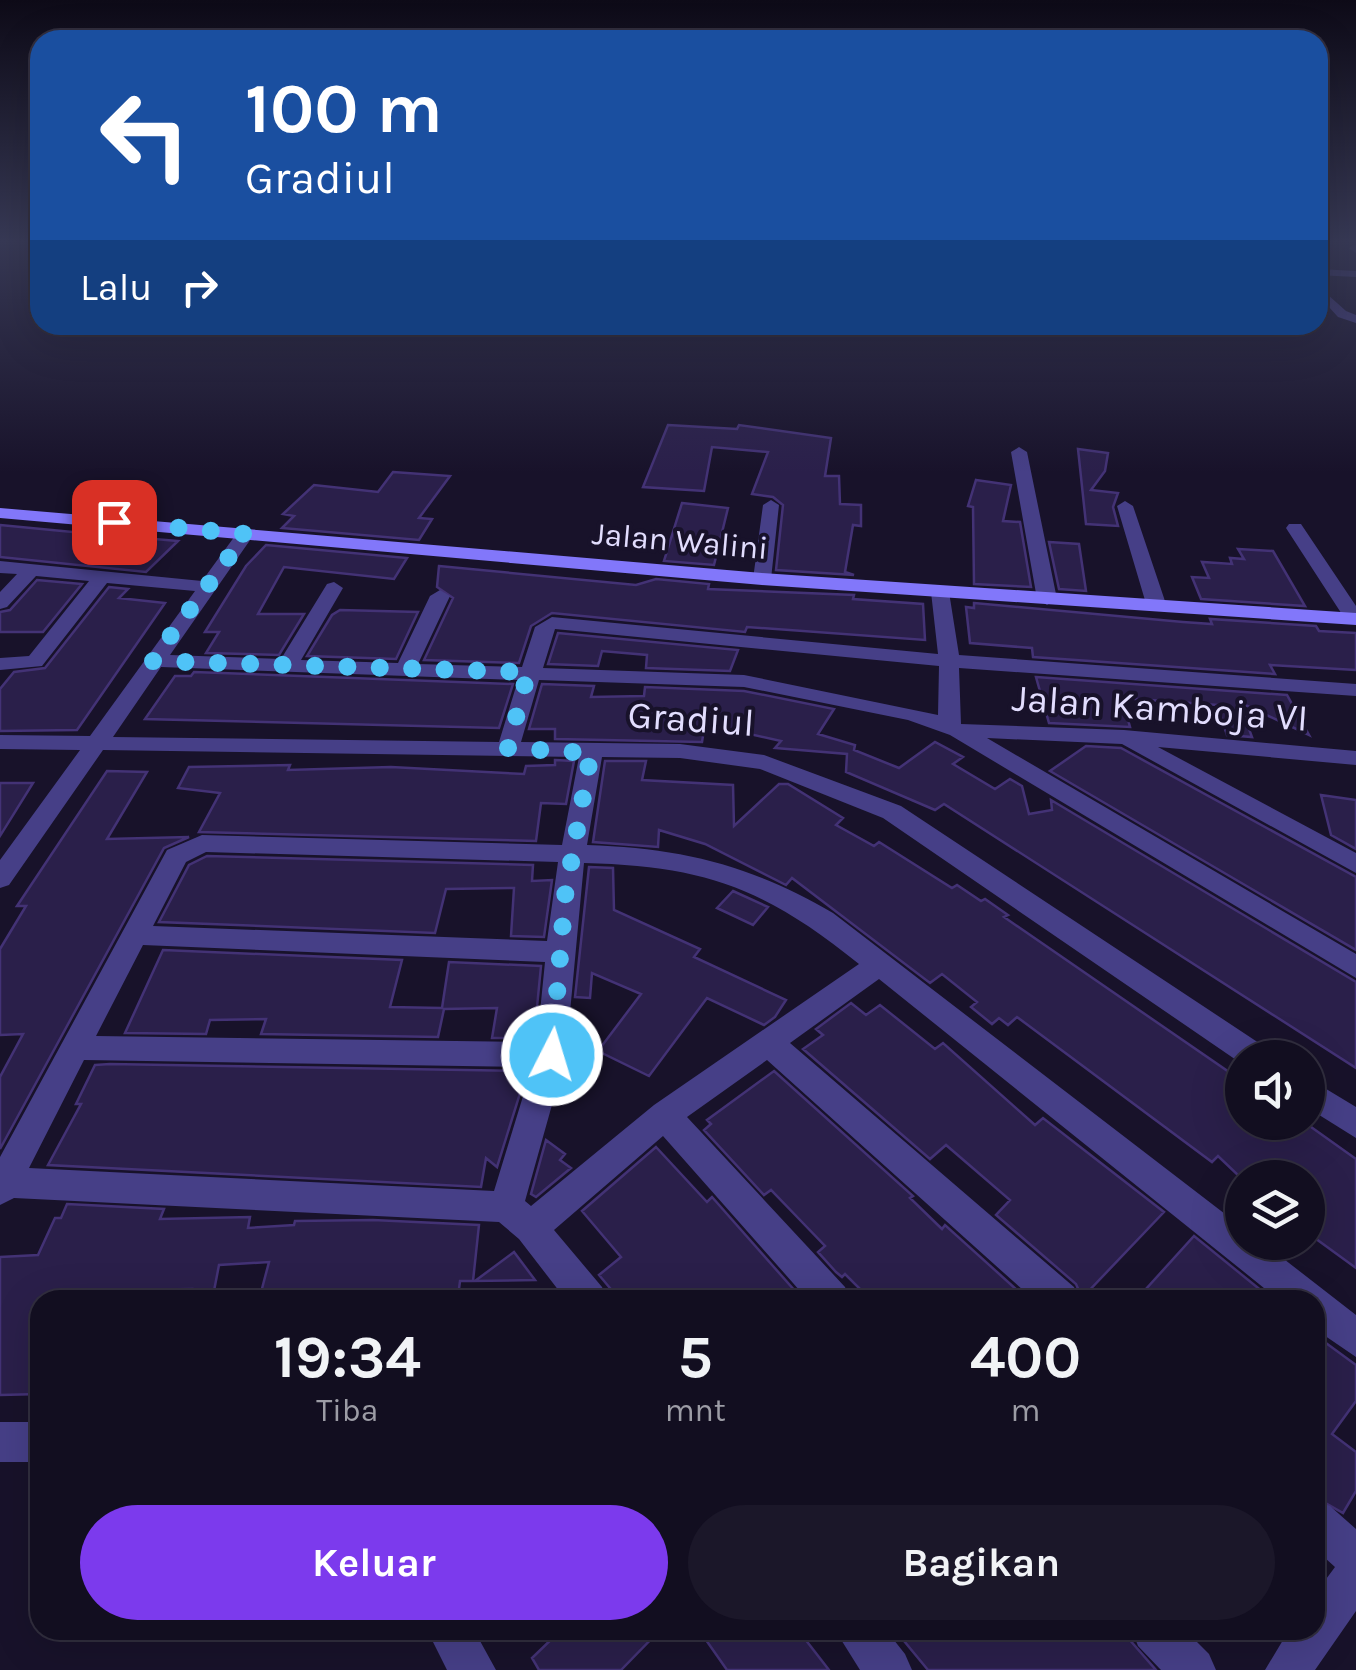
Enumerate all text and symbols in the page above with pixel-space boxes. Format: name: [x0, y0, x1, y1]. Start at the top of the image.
text: 100 m: [245, 68, 443, 150]
icon: left: [80, 70, 210, 200]
text: Gradiul: [245, 152, 395, 204]
icon: right: [172, 260, 227, 315]
text: Lalu: [80, 265, 152, 310]
pin: [72, 480, 157, 565]
icon: arrive: [87, 495, 142, 550]
street label: Jalan Walini: [590, 515, 770, 567]
street label: Jalan Kamboja VI: [1011, 675, 1309, 741]
street label: Gradiul: [626, 692, 756, 746]
position arrow: [500, 1003, 604, 1107]
map controls: [1225, 1040, 1325, 1260]
button: sound: [1225, 1040, 1325, 1140]
button: layers: [1225, 1160, 1325, 1260]
text: 19:34: [274, 1322, 421, 1392]
text: 5: [678, 1322, 713, 1392]
text: 400: [970, 1322, 1081, 1392]
text: Tiba: [316, 1392, 378, 1429]
text: mnt: [665, 1392, 726, 1429]
text: m: [1010, 1392, 1040, 1429]
button: Keluar: [80, 1505, 668, 1620]
button: Bagikan: [688, 1505, 1275, 1620]

